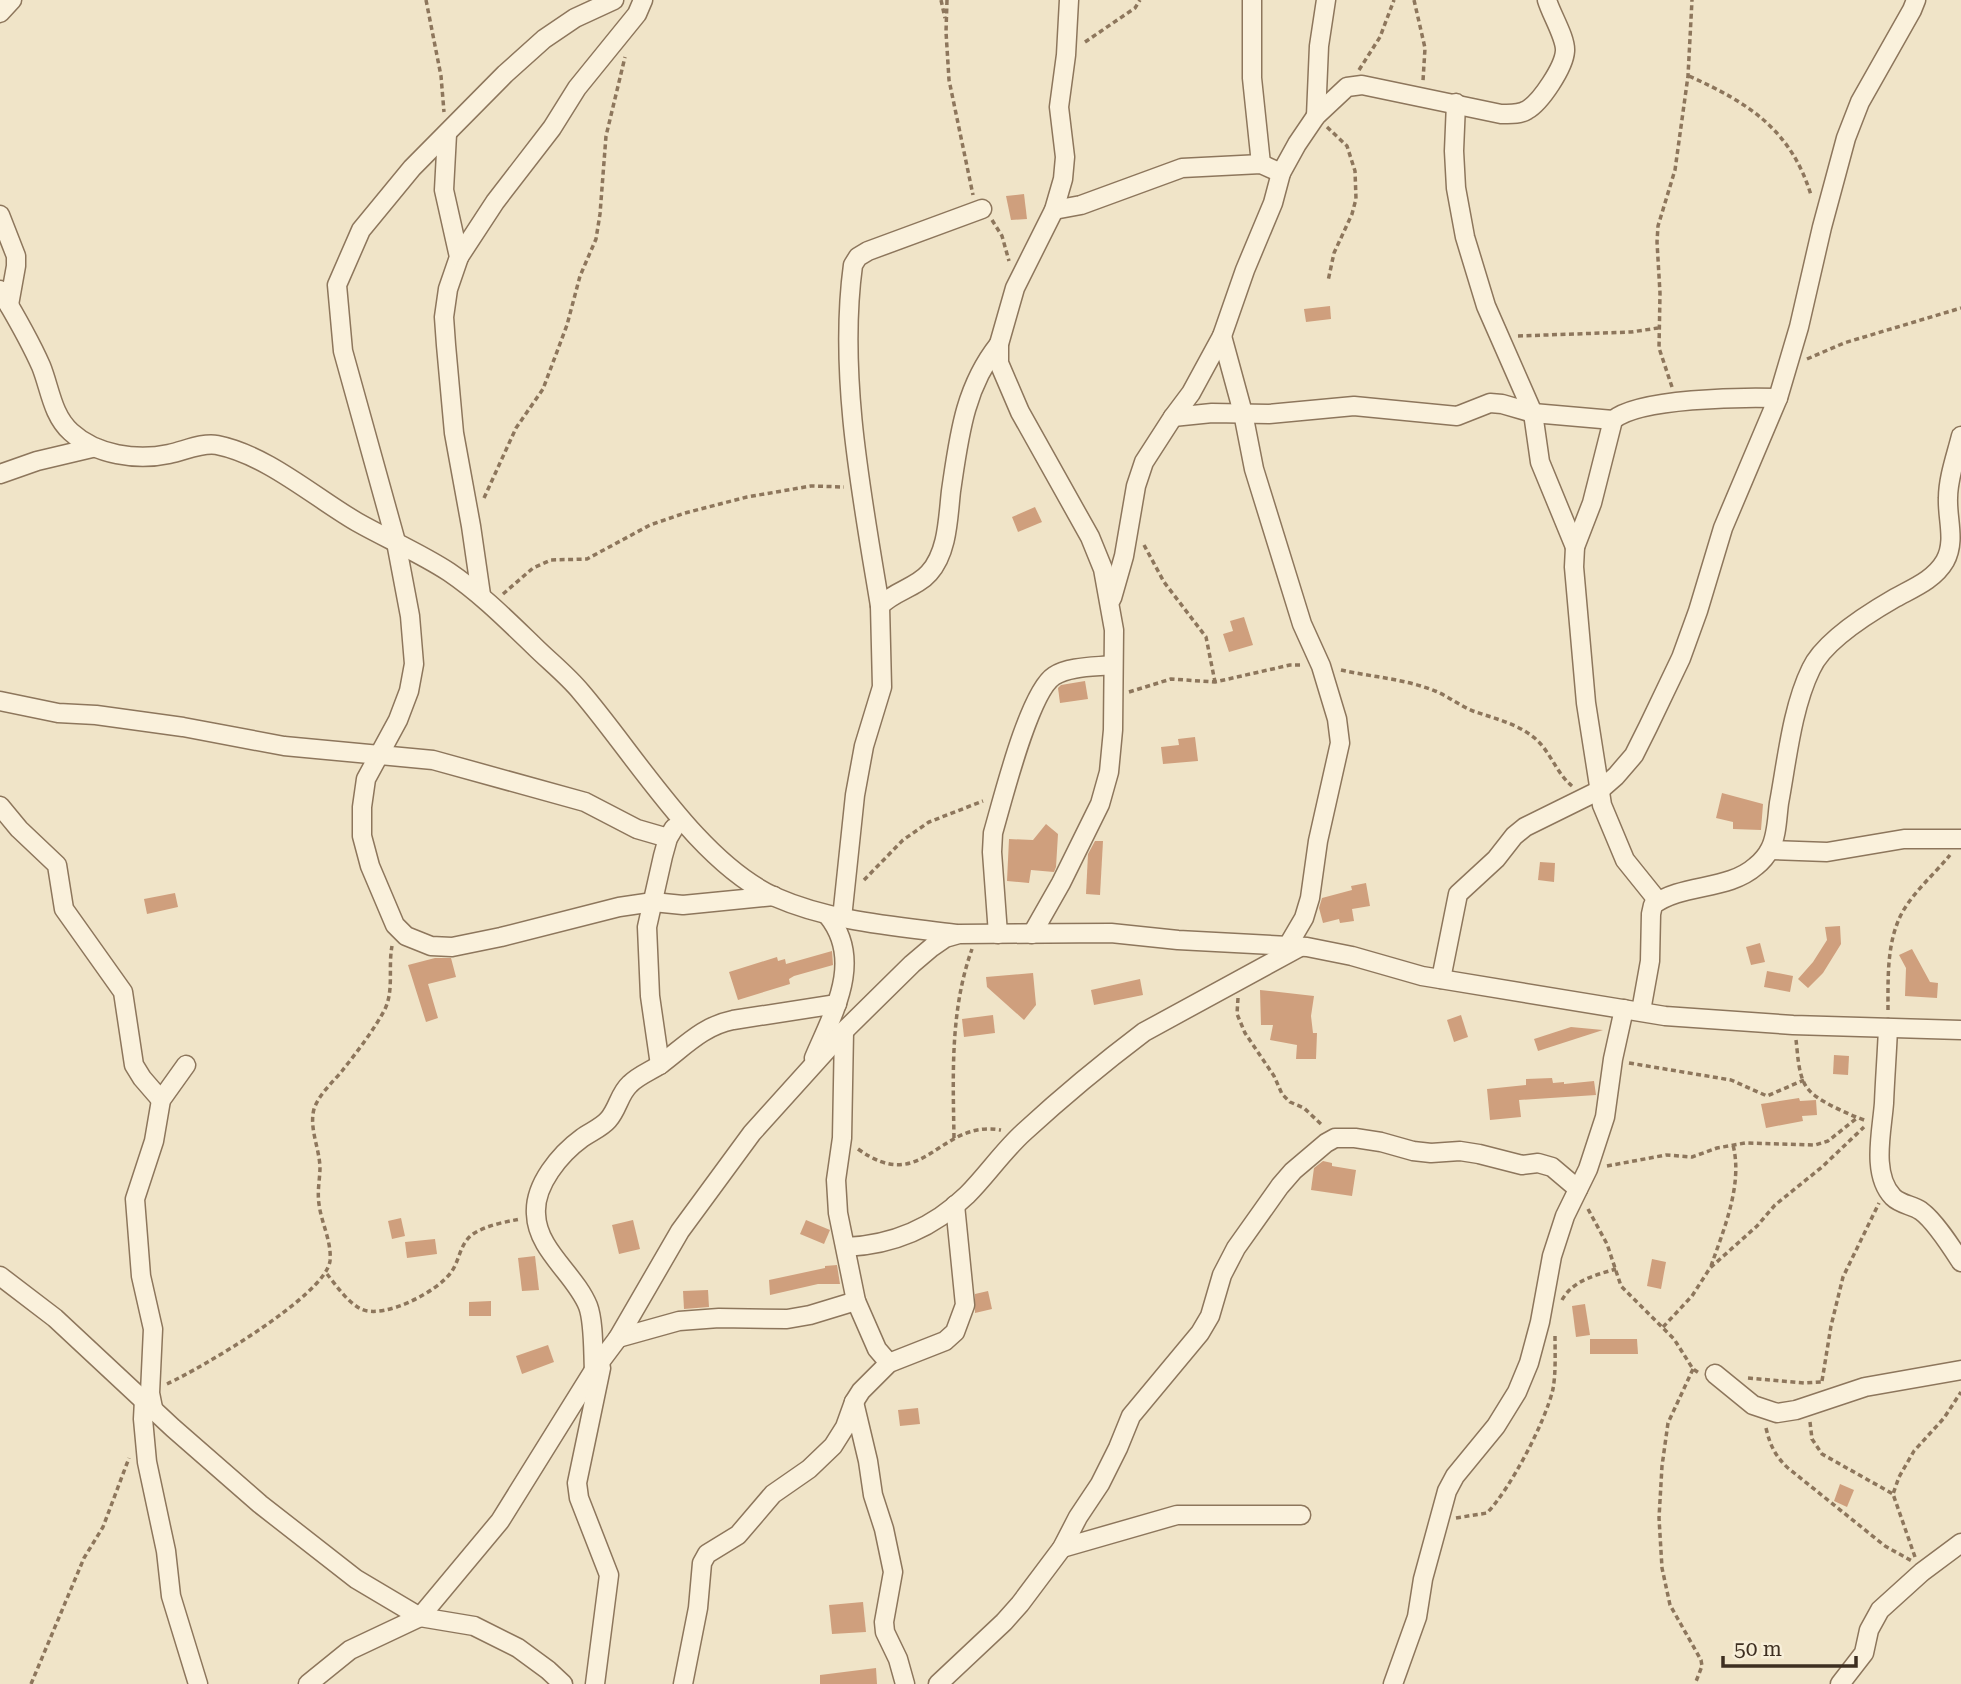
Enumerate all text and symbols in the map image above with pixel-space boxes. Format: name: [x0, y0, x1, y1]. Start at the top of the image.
scale bar: [1723, 1624, 1856, 1668]
text: 50 m: [1734, 1637, 1782, 1661]

